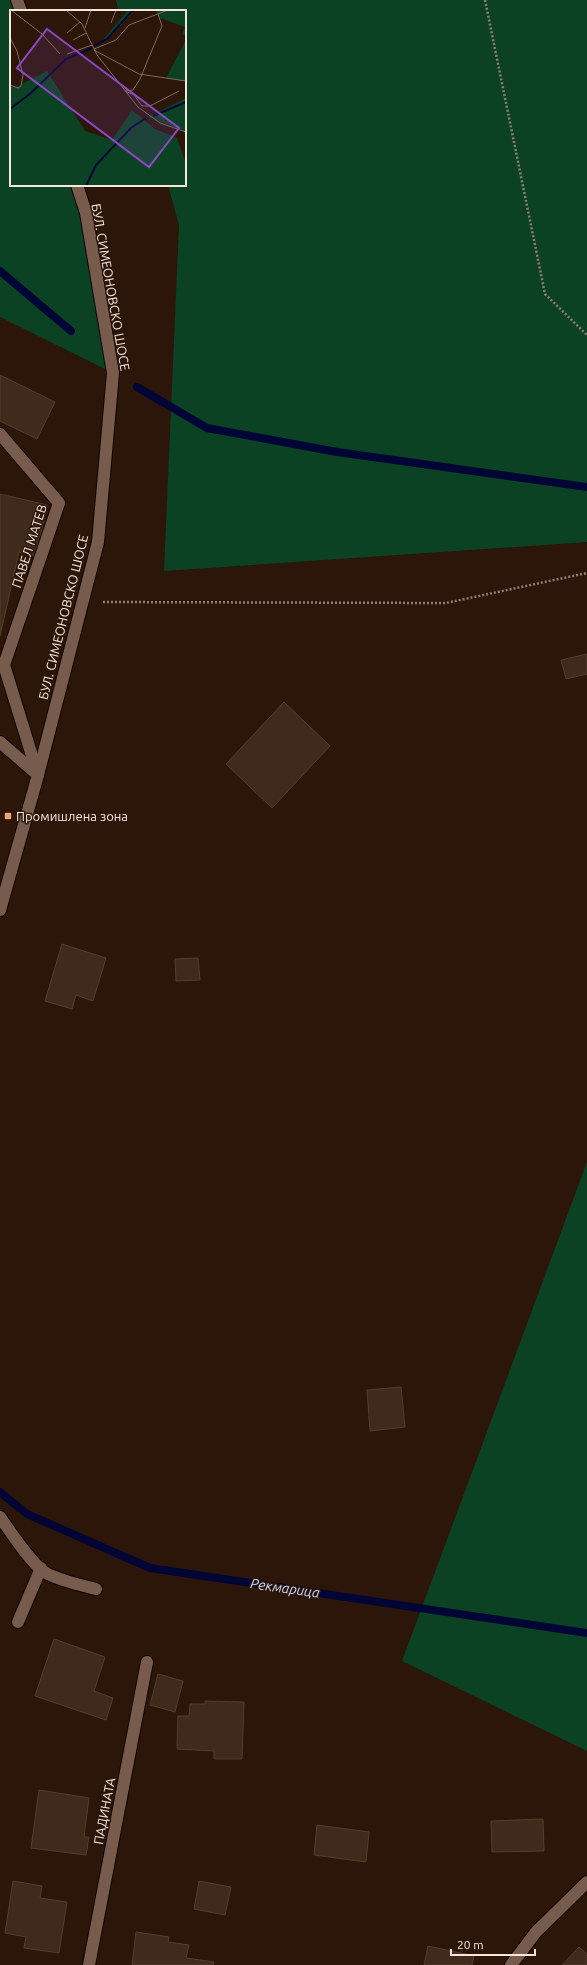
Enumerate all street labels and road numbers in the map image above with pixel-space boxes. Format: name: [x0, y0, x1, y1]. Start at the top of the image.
street label: БУЛ. СИМЕОНОВСКО ШОСЕ: [89, 202, 133, 372]
street label: ПАВЕЛ МАТЕВ: [9, 503, 49, 589]
street label: БУЛ. СИМЕОНОВСКО ШОСЕ: [36, 533, 90, 701]
street label: ПАДИНАТА: [91, 1776, 117, 1846]

